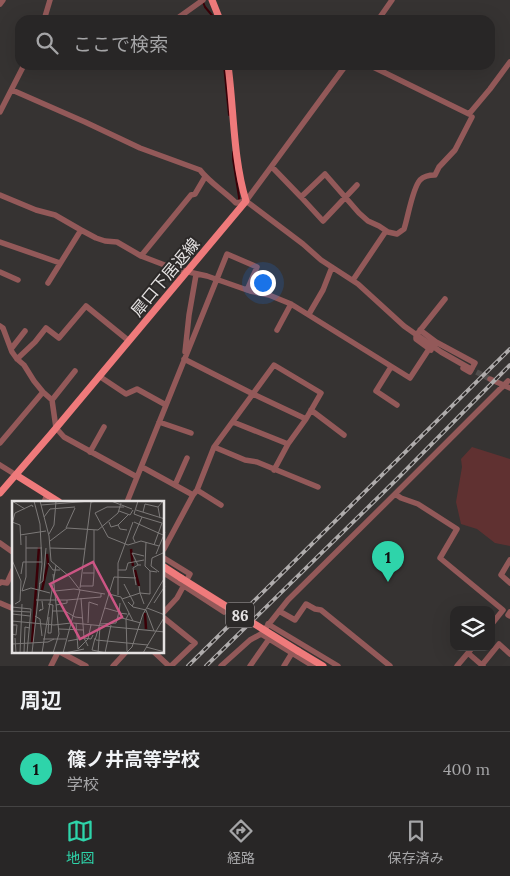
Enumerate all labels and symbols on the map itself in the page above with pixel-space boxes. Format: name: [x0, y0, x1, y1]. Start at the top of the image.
street label: 犀口下居返線: [126, 234, 204, 320]
your location: [250, 270, 276, 296]
inset map: [12, 501, 165, 654]
pin: 1: [372, 541, 404, 582]
road number: 86: [226, 602, 254, 628]

